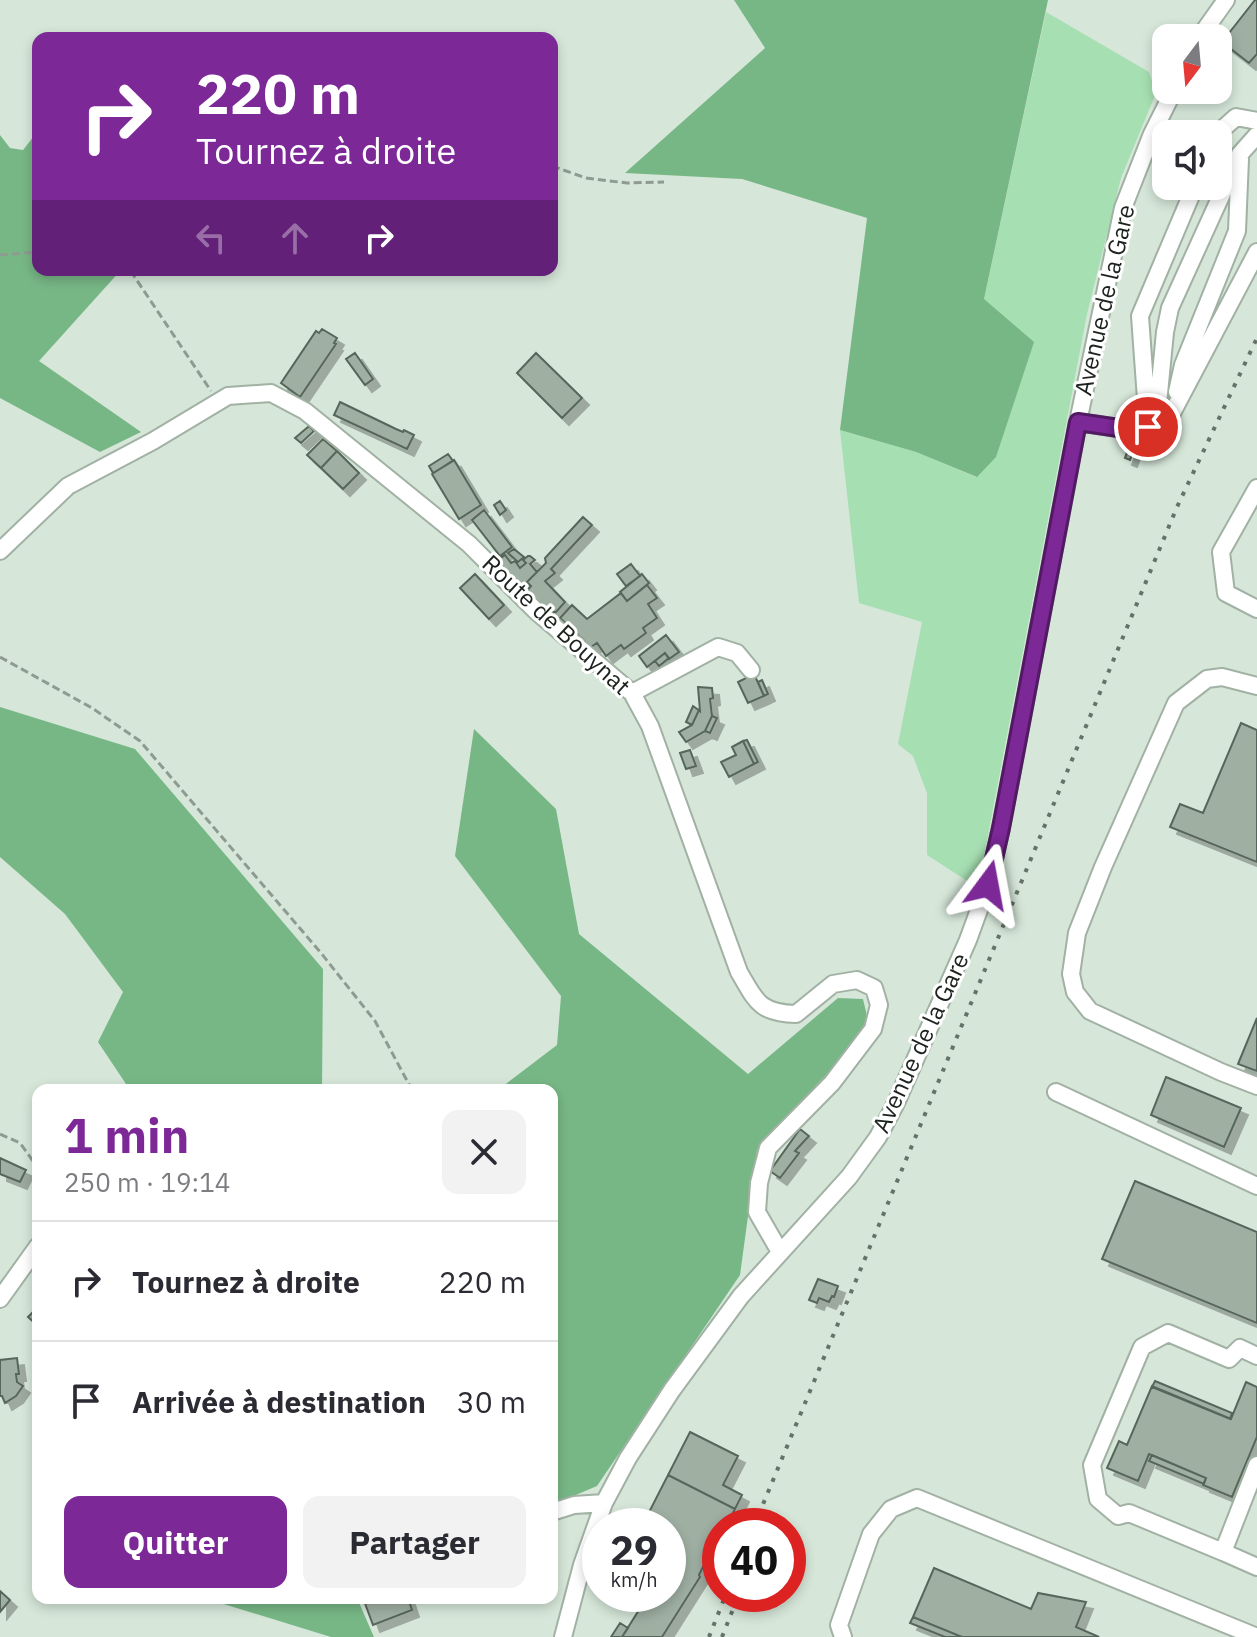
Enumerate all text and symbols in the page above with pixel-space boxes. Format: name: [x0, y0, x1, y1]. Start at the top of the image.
north arrow: [1152, 24, 1232, 104]
map controls: [1152, 24, 1232, 200]
text: 220 m: [196, 57, 360, 129]
icon: right: [64, 64, 168, 168]
button: sound: [1152, 120, 1232, 200]
text: Tournez à droite: [196, 127, 456, 174]
street label: Avenue de la Gare: [1067, 201, 1142, 398]
icon: left: [189, 216, 233, 260]
icon: ahead: [273, 216, 317, 260]
icon: right: [357, 216, 401, 260]
pin: [1114, 393, 1182, 461]
icon: arrive: [1126, 405, 1170, 449]
street label: Route de Bouynat: [476, 547, 638, 701]
position arrow: [946, 843, 1030, 927]
street label: Avenue de la Gare: [864, 947, 976, 1138]
text: 1 min: [64, 1104, 189, 1166]
button: close: [442, 1110, 526, 1194]
text: 250 m · 19:14: [64, 1165, 230, 1199]
icon: right: [64, 1259, 108, 1303]
text: Tournez à droite: [132, 1262, 360, 1301]
text: 220 m: [439, 1262, 526, 1301]
icon: arrive: [64, 1379, 108, 1423]
text: Arrivée à destination: [132, 1382, 426, 1421]
text: 30 m: [457, 1382, 526, 1421]
button: Quitter: [64, 1496, 287, 1588]
button: Partager: [303, 1496, 526, 1588]
speed limit sign: 40: [702, 1508, 806, 1612]
text: 29: [610, 1524, 658, 1576]
text: km/h: [610, 1566, 658, 1593]

